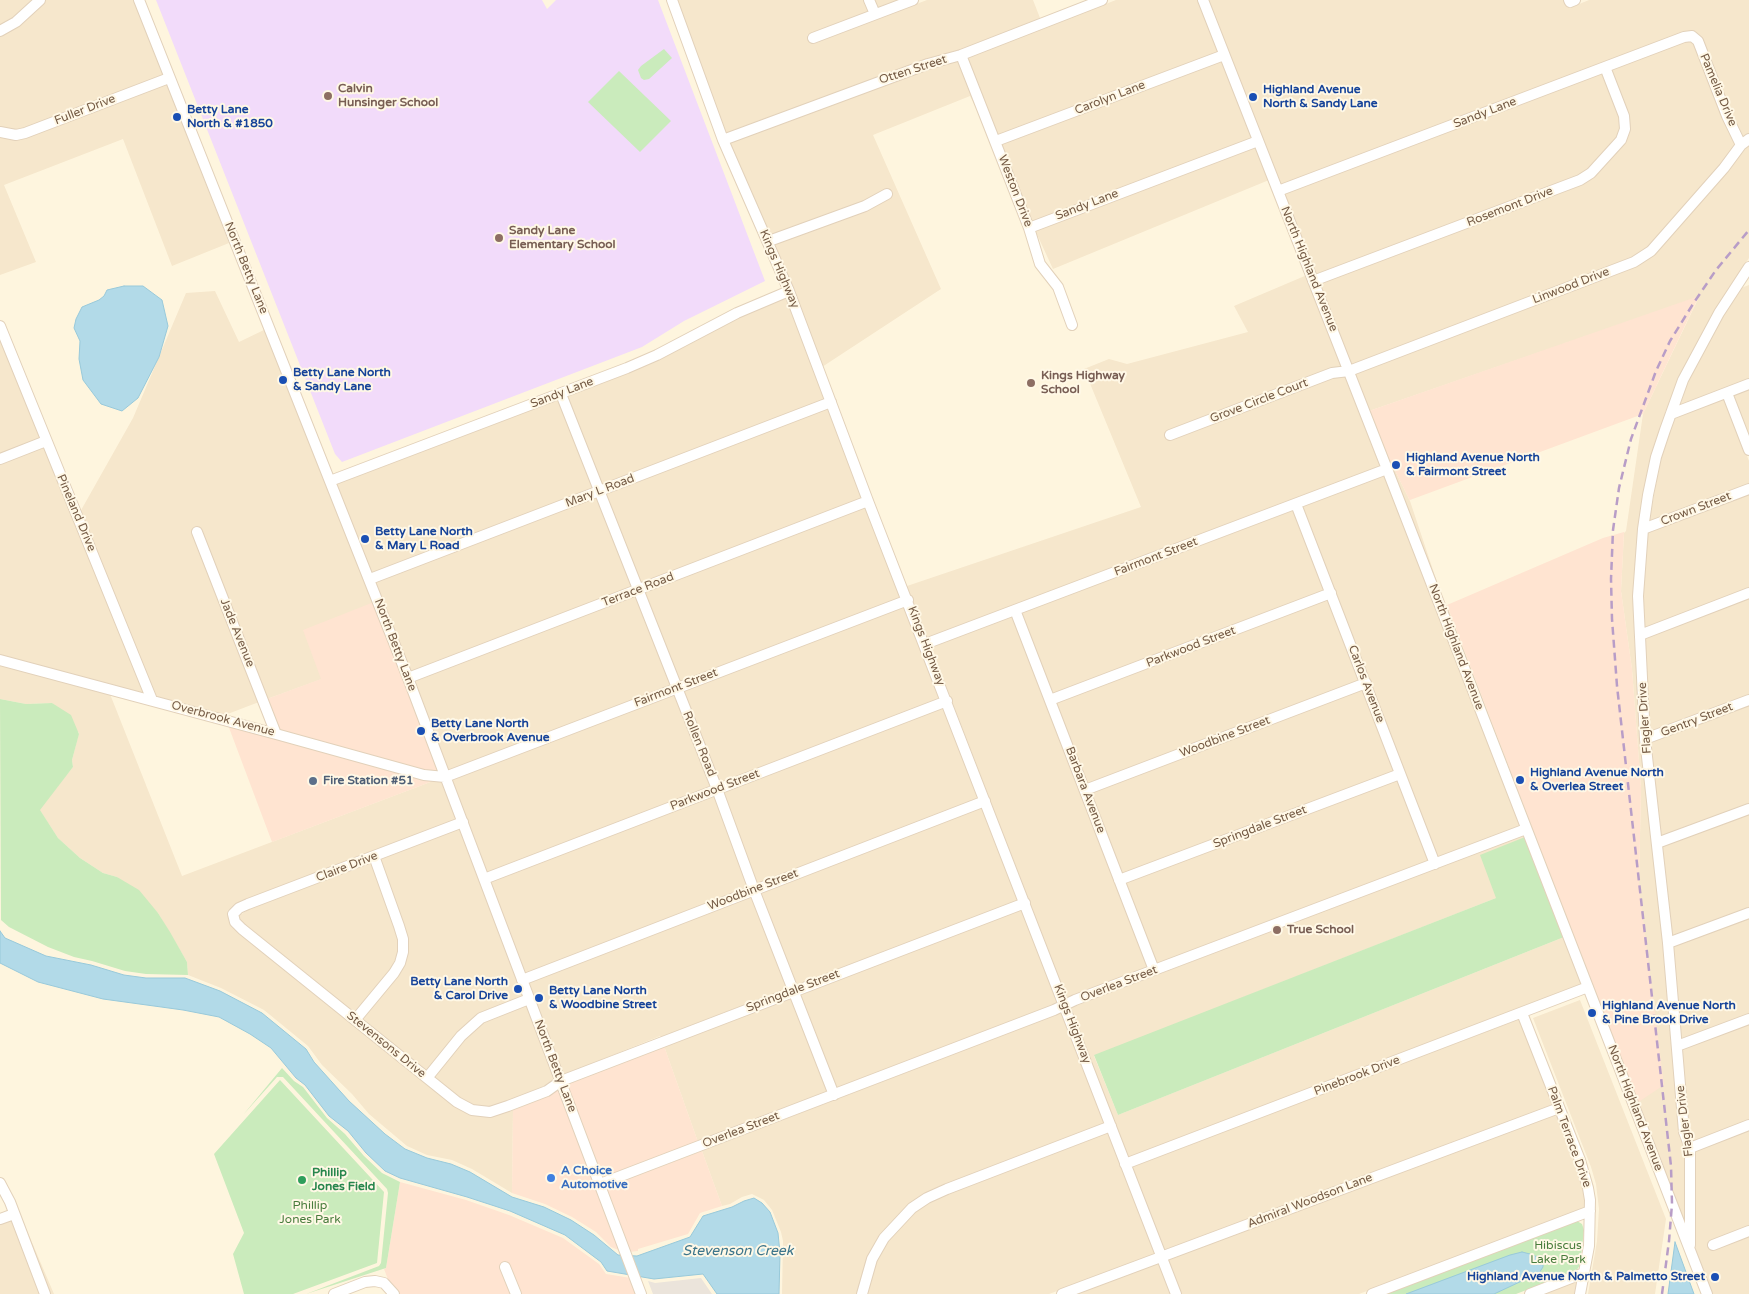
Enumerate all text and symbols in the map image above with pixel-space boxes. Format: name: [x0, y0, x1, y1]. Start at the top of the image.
street label: Pamelia Drive: [1696, 51, 1740, 129]
street label: Otten Street: [877, 52, 949, 88]
street label: Carolyn Lane: [1073, 78, 1147, 118]
place label: Calvin Hunsinger School: [338, 82, 438, 110]
place label: Highland Avenue North & Sandy Lane: [1263, 83, 1378, 111]
marker: Calvin Hunsinger School: [322, 90, 334, 102]
marker: Highland Avenue North & Sandy Lane: [1247, 91, 1259, 103]
street label: Fuller Drive: [52, 92, 118, 128]
street label: Sandy Lane: [1451, 94, 1519, 132]
place label: Betty Lane North & #1850: [187, 103, 273, 131]
marker: Betty Lane North & #1850: [171, 111, 183, 123]
street label: Weston Drive: [995, 153, 1035, 229]
street label: Rosemont Drive: [1465, 184, 1555, 230]
street label: Sandy Lane: [1053, 186, 1121, 224]
street label: North Highland Avenue: [1277, 204, 1341, 334]
street label: North Betty Lane: [221, 220, 271, 316]
place label: Sandy Lane Elementary School: [509, 224, 616, 252]
street label: Kings Highway: [756, 228, 802, 310]
marker: Sandy Lane Elementary School: [493, 232, 505, 244]
street label: Linwood Drive: [1530, 265, 1612, 307]
place label: Betty Lane North & Sandy Lane: [293, 366, 391, 394]
place label: Kings Highway School: [1041, 369, 1125, 397]
marker: Betty Lane North & Sandy Lane: [277, 374, 289, 386]
street label: Sandy Lane: [528, 374, 596, 412]
street label: Grove Circle Court: [1208, 376, 1310, 426]
marker: Kings Highway School: [1025, 377, 1037, 389]
place label: Highland Avenue North & Fairmont Street: [1406, 451, 1540, 479]
marker: Highland Avenue North & Fairmont Street: [1390, 459, 1402, 471]
street label: Mary L Road: [563, 471, 637, 511]
street label: Pineland Drive: [53, 472, 99, 554]
street label: Crown Street: [1659, 489, 1733, 529]
place label: Betty Lane North & Mary L Road: [375, 525, 473, 553]
marker: Betty Lane North & Mary L Road: [359, 533, 371, 545]
street label: Fairmont Street: [1112, 534, 1200, 580]
street label: Terrace Road: [600, 570, 676, 610]
street label: North Highland Avenue: [1425, 582, 1487, 712]
street label: Jade Avenue: [217, 597, 257, 669]
street label: North Betty Lane: [371, 597, 419, 693]
street label: Kings Highway: [904, 604, 948, 688]
street label: Parkwood Street: [1144, 623, 1238, 671]
street label: Carlos Avenue: [1345, 643, 1387, 725]
street label: Fairmont Street: [632, 665, 720, 711]
street label: Flagler Drive: [1635, 682, 1655, 754]
street label: Overbrook Avenue: [170, 698, 276, 740]
street label: Gentry Street: [1659, 700, 1735, 740]
street label: Rollen Road: [679, 709, 719, 779]
street label: Woodbine Street: [1178, 713, 1272, 761]
place label: Betty Lane North & Overbrook Avenue: [431, 717, 549, 745]
marker: Betty Lane North & Overbrook Avenue: [415, 725, 427, 737]
street label: Barbara Avenue: [1062, 745, 1108, 835]
street label: Parkwood Street: [668, 766, 762, 814]
place label: Highland Avenue North & Overlea Street: [1530, 766, 1664, 794]
place label: Fire Station #51: [323, 774, 414, 788]
marker: Highland Avenue North & Overlea Street: [1514, 774, 1526, 786]
marker: Fire Station #51: [307, 775, 319, 787]
street label: Springdale Street: [1211, 803, 1309, 851]
street label: Claire Drive: [314, 849, 380, 885]
street label: Woodbine Street: [706, 866, 800, 914]
place label: True School: [1287, 923, 1354, 937]
marker: True School: [1271, 924, 1283, 936]
street label: Overlea Street: [1078, 963, 1160, 1005]
street label: Springdale Street: [744, 967, 842, 1015]
place label: Betty Lane North & Carol Drive: [410, 975, 508, 1003]
street label: Kings Highway: [1050, 982, 1094, 1066]
marker: Betty Lane North & Carol Drive: [512, 983, 524, 995]
place label: Betty Lane North & Woodbine Street: [549, 984, 657, 1012]
marker: Betty Lane North & Woodbine Street: [533, 992, 545, 1004]
place label: Highland Avenue North & Pine Brook Drive: [1602, 999, 1736, 1027]
marker: Highland Avenue North & Pine Brook Drive: [1586, 1007, 1598, 1019]
street label: Stevensons Drive: [344, 1009, 428, 1081]
street label: North Betty Lane: [531, 1018, 579, 1114]
street label: North Highland Avenue: [1604, 1043, 1666, 1173]
street label: Pinebrook Drive: [1312, 1053, 1402, 1099]
street label: Palm Terrace Drive: [1544, 1084, 1594, 1190]
street label: Flagler Drive: [1673, 1085, 1697, 1157]
street label: Overlea Street: [700, 1109, 782, 1151]
place label: A Choice Automotive: [561, 1164, 628, 1192]
place label: Phillip Jones Field: [312, 1166, 375, 1194]
street label: Admiral Woodson Lane: [1245, 1170, 1375, 1232]
marker: A Choice Automotive: [545, 1172, 557, 1184]
marker: Phillip Jones Field: [296, 1174, 308, 1186]
park label: Phillip Jones Park: [279, 1199, 341, 1227]
park label: Hibiscus Lake Park: [1530, 1239, 1586, 1267]
water label: Stevenson Creek: [683, 1243, 793, 1259]
place label: Highland Avenue North & Palmetto Street: [1467, 1270, 1705, 1284]
marker: Highland Avenue North & Palmetto Street: [1709, 1271, 1721, 1283]

